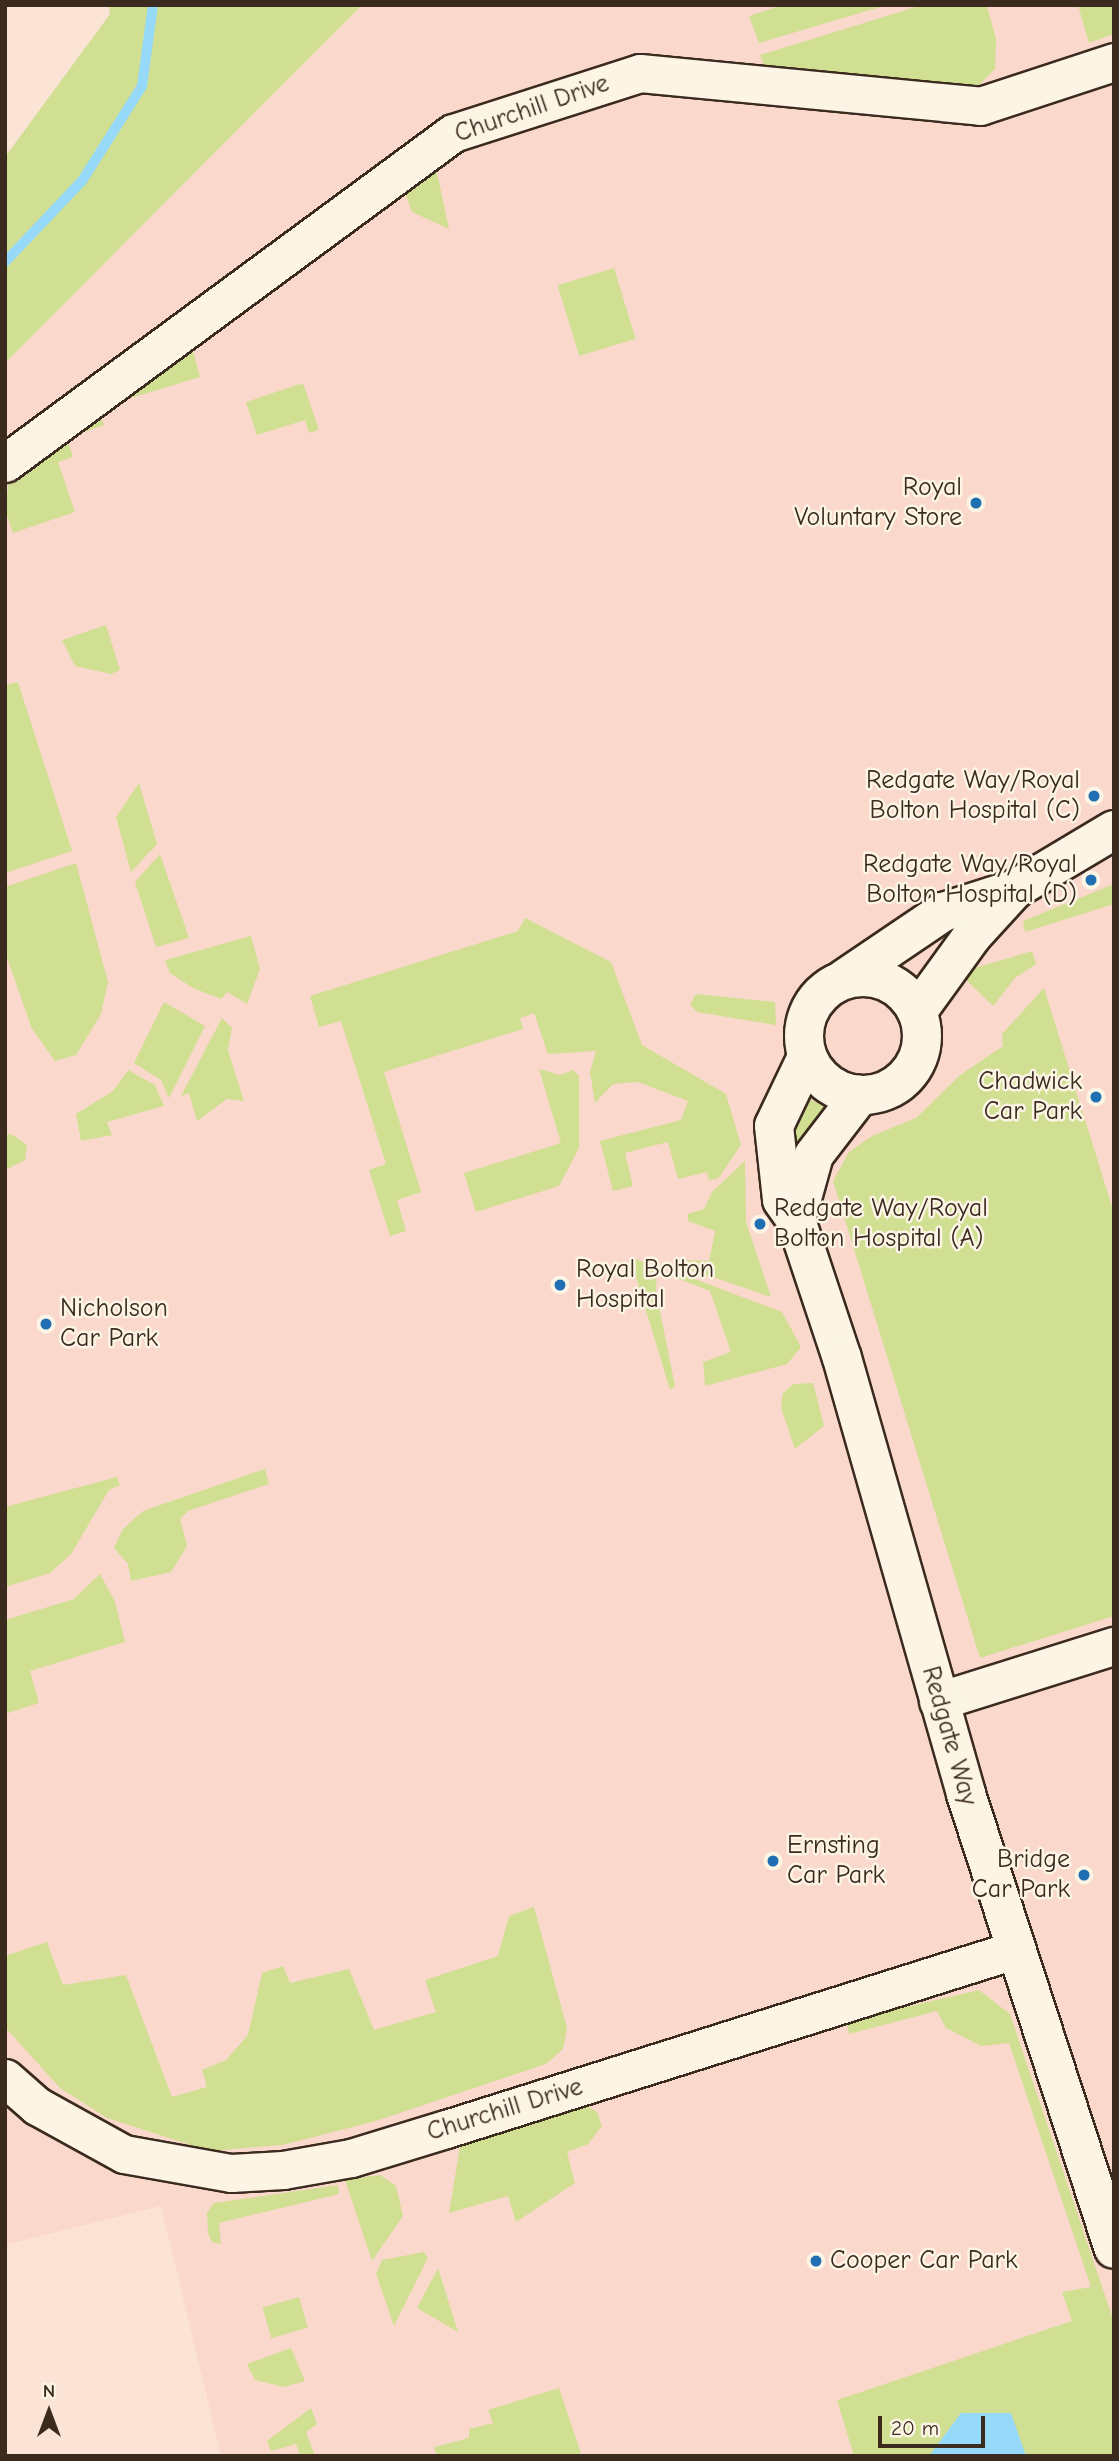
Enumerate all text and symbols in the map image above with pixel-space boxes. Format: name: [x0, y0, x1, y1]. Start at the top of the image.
street label: Churchill Drive: [451, 68, 613, 150]
place label: Royal Voluntary Store: [794, 472, 962, 534]
marker: Royal Voluntary Store: [968, 495, 984, 511]
place label: Redgate Way/Royal Bolton Hospital (C): [866, 765, 1080, 826]
marker: Redgate Way/Royal Bolton Hospital (C): [1086, 788, 1102, 804]
place label: Redgate Way/Royal Bolton Hospital (D): [863, 849, 1077, 910]
marker: Redgate Way/Royal Bolton Hospital (D): [1083, 872, 1099, 888]
place label: Chadwick Car Park: [978, 1066, 1082, 1128]
marker: Chadwick Car Park: [1088, 1089, 1104, 1105]
place label: Redgate Way/Royal Bolton Hospital (A): [774, 1193, 988, 1254]
marker: Redgate Way/Royal Bolton Hospital (A): [752, 1216, 768, 1232]
place label: Royal Bolton Hospital: [576, 1254, 714, 1316]
marker: Royal Bolton Hospital: [550, 1275, 570, 1295]
place label: Nicholson Car Park: [60, 1293, 168, 1354]
marker: Nicholson Car Park: [38, 1316, 54, 1332]
street label: Redgate Way: [914, 1663, 984, 1809]
place label: Ernsting Car Park: [787, 1830, 885, 1892]
place label: Bridge Car Park: [972, 1844, 1070, 1906]
marker: Ernsting Car Park: [765, 1853, 781, 1869]
marker: Bridge Car Park: [1076, 1867, 1092, 1883]
street label: Churchill Drive: [423, 2072, 587, 2148]
place label: Cooper Car Park: [830, 2245, 1017, 2277]
marker: Cooper Car Park: [808, 2253, 824, 2269]
north arrow: [14, 2377, 84, 2447]
text: N: [43, 2380, 55, 2402]
scale bar: [881, 2402, 988, 2446]
text: 20 m: [891, 2416, 939, 2440]

